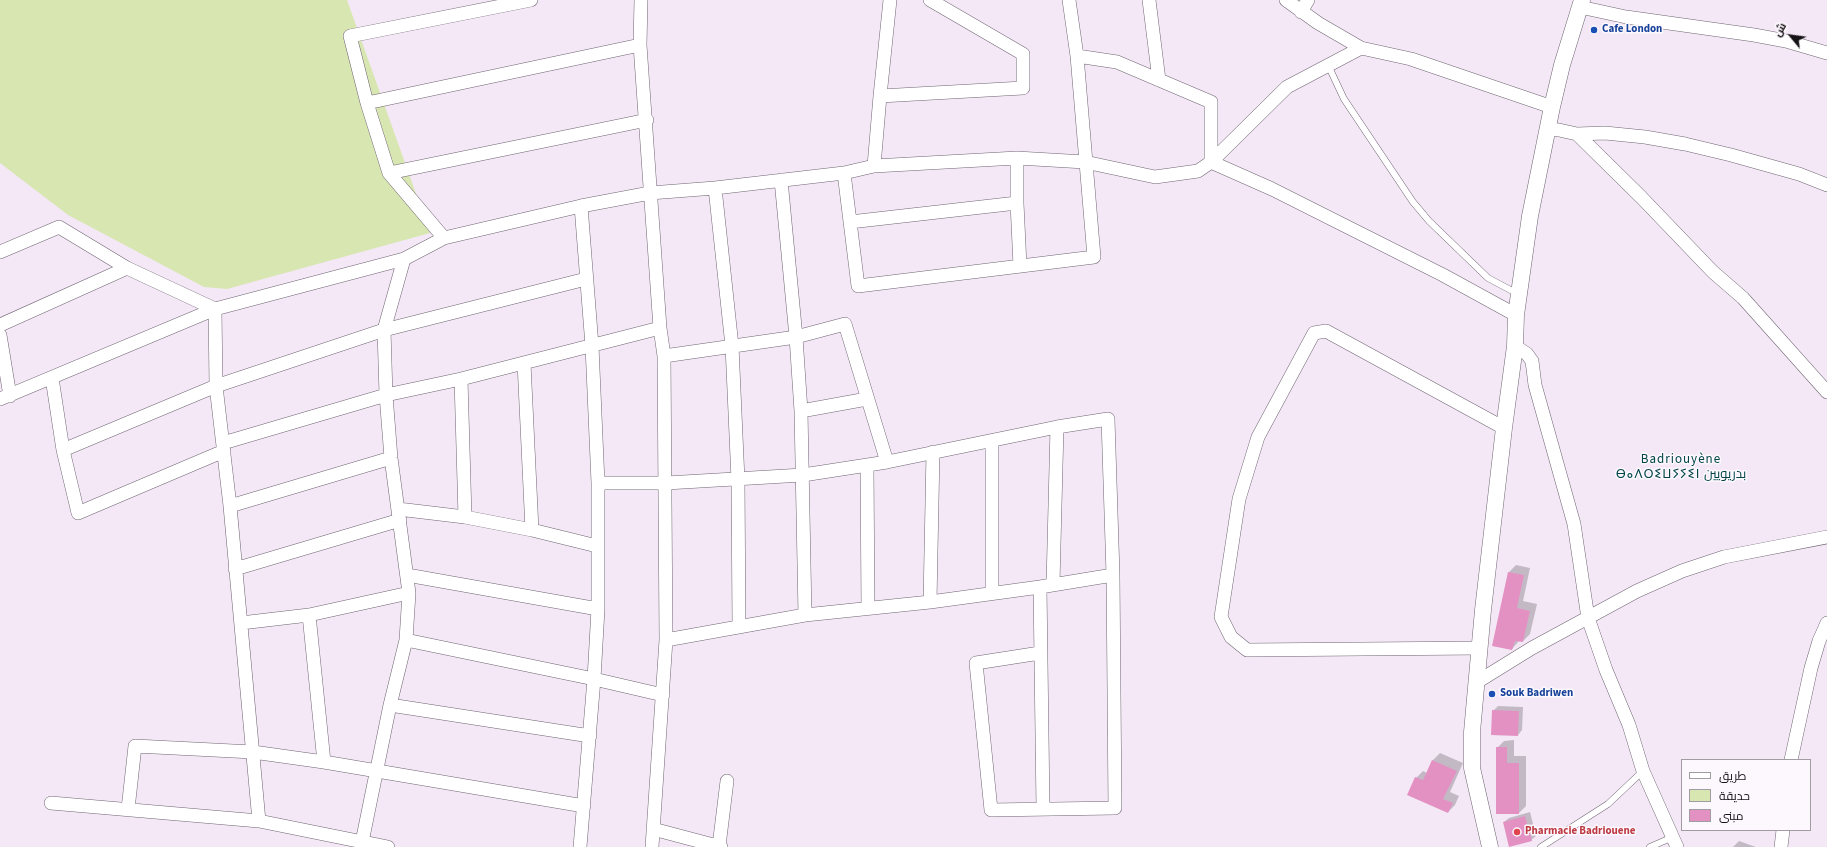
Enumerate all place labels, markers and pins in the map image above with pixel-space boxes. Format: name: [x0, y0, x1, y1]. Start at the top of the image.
place label: Cafe London: [1602, 23, 1662, 37]
marker: Cafe London: [1589, 25, 1599, 35]
place label: Souk Badriwen: [1500, 687, 1573, 701]
marker: Souk Badriwen: [1487, 689, 1497, 699]
place label: Pharmacie Badriouene: [1525, 825, 1636, 839]
marker: Pharmacie Badriouene: [1512, 827, 1522, 837]

